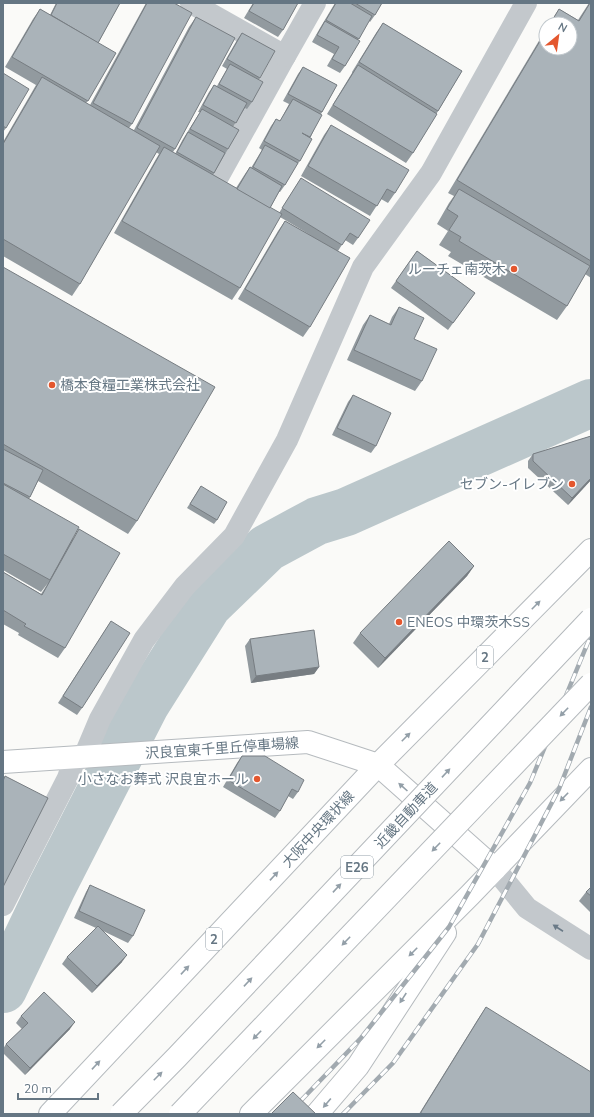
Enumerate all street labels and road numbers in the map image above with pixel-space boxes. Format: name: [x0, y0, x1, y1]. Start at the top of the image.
road number: 2: [477, 646, 493, 668]
street label: 沢良宜東千里丘停車場線: [145, 734, 300, 763]
street label: 近畿自動車道: [371, 778, 442, 853]
street label: 大阪中央環状線: [278, 787, 359, 872]
road number: E26: [341, 856, 373, 878]
road number: 2: [206, 928, 222, 950]

